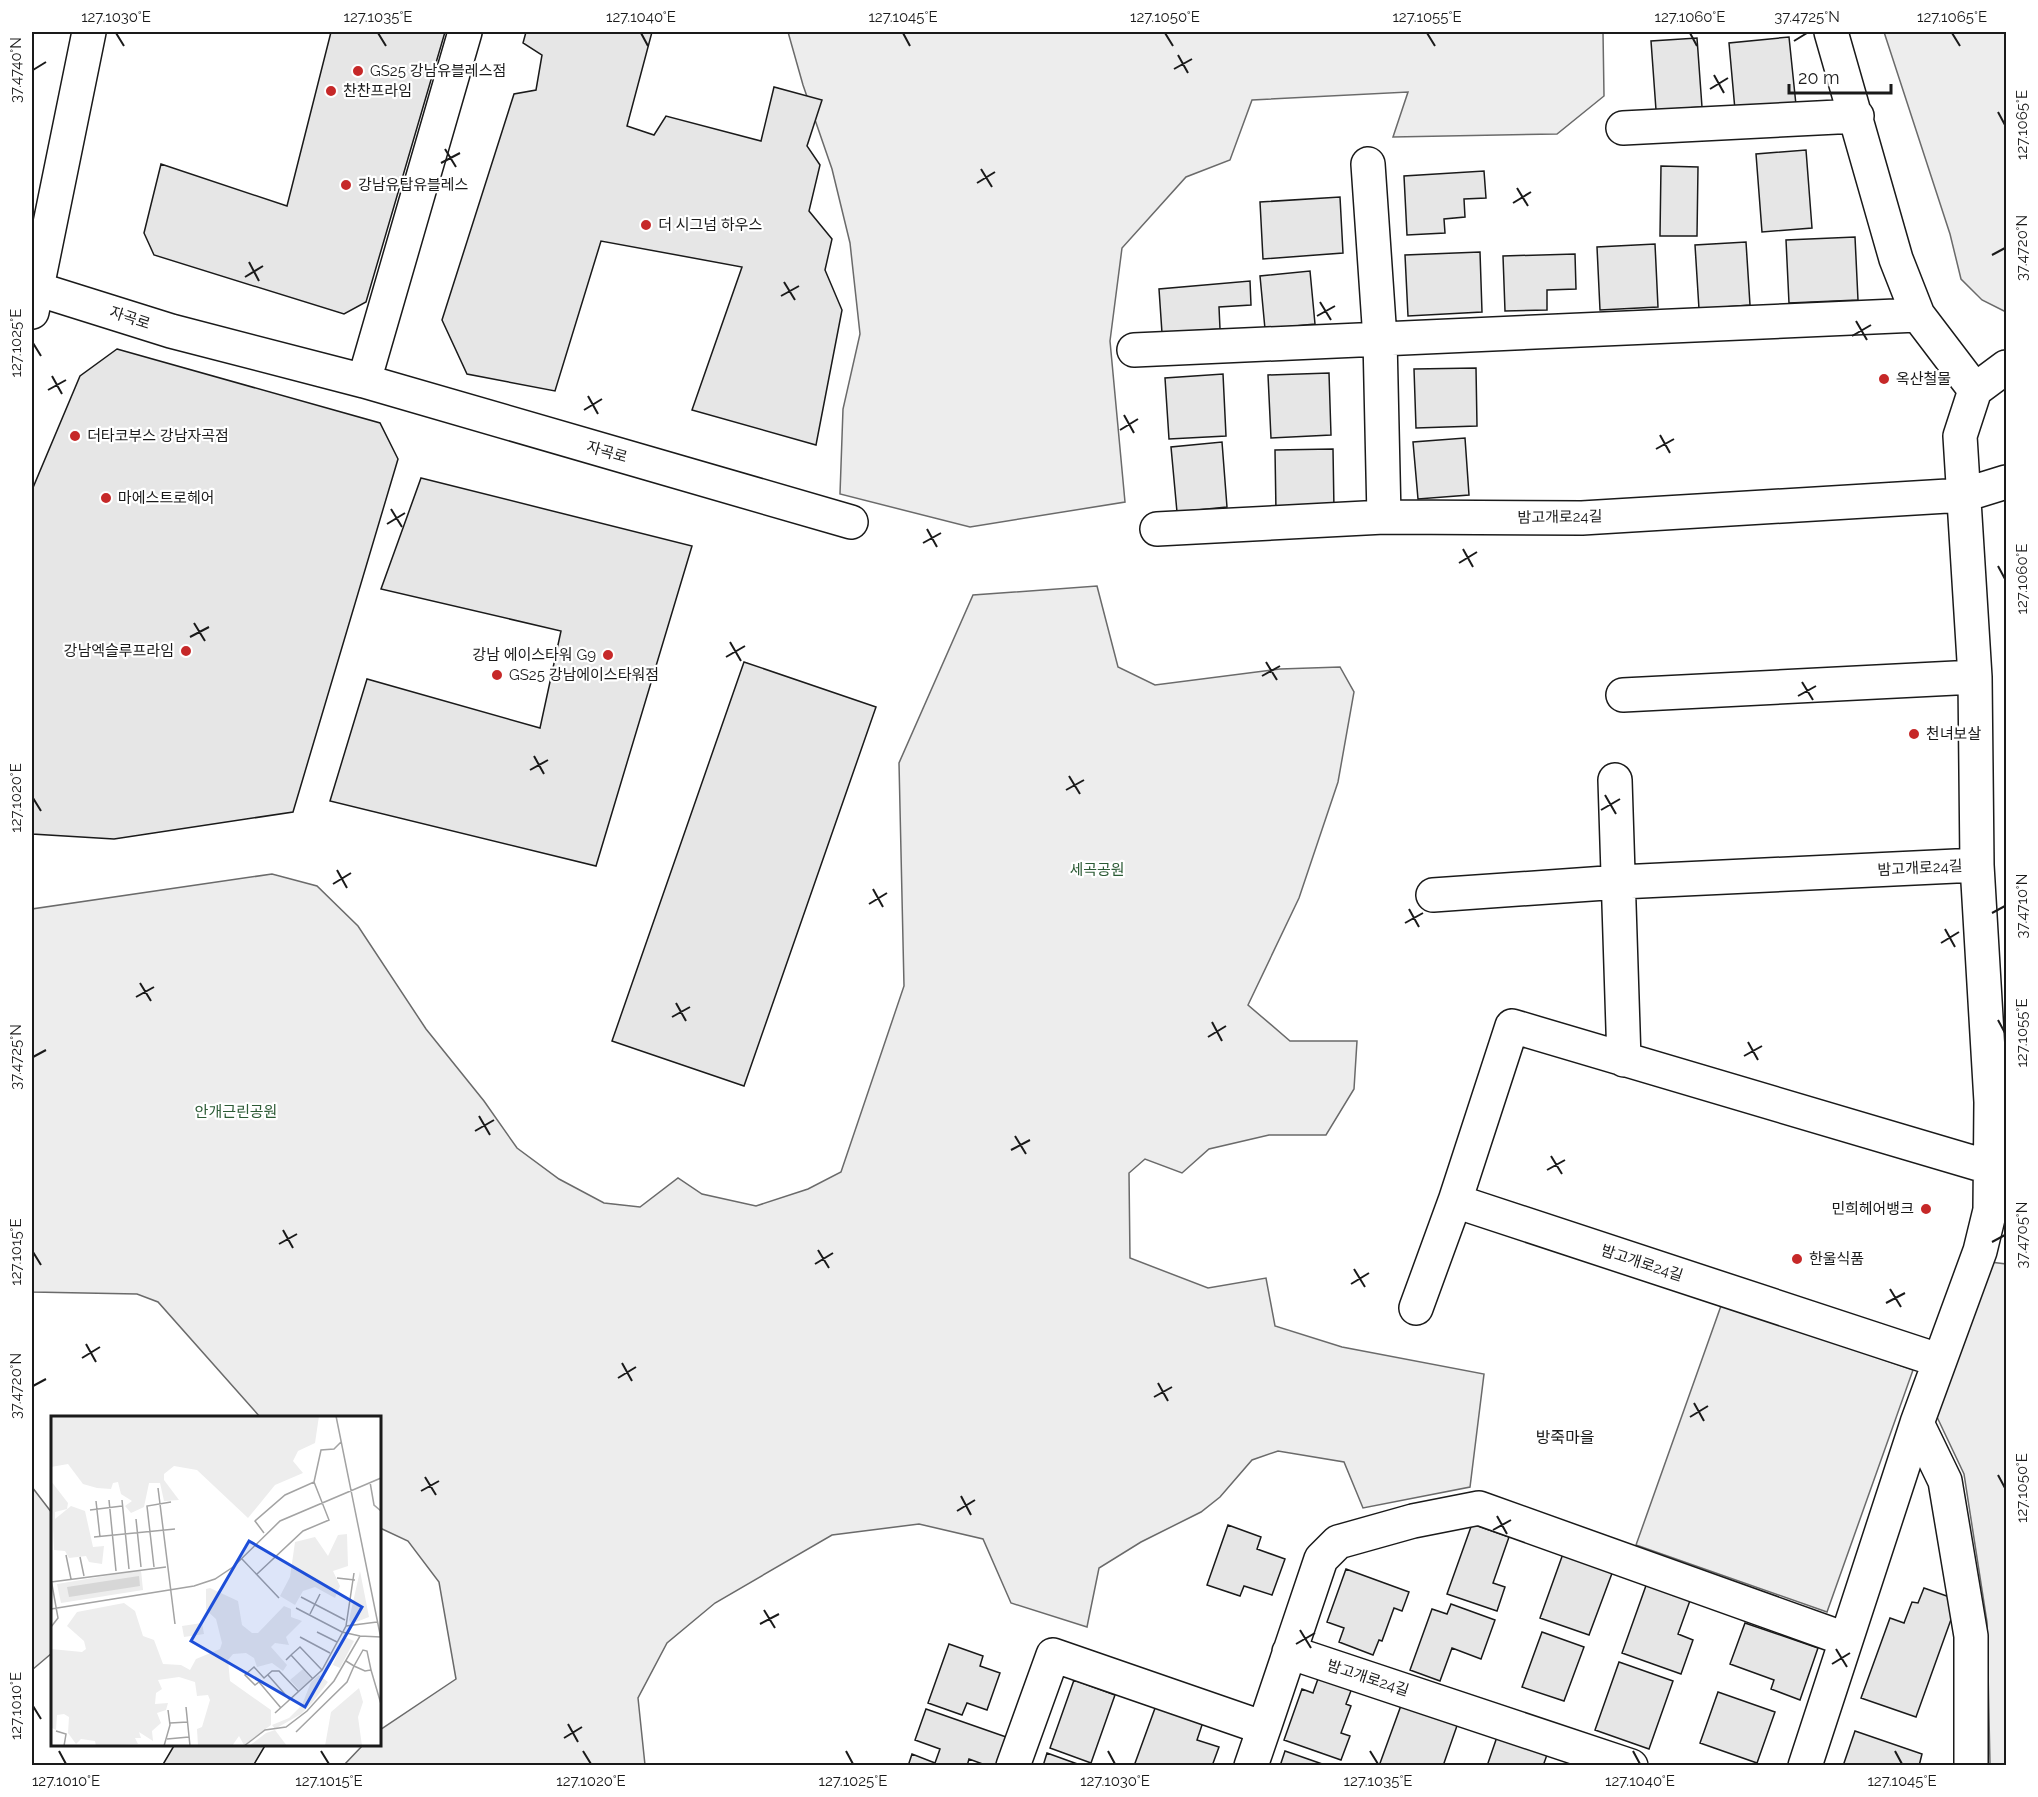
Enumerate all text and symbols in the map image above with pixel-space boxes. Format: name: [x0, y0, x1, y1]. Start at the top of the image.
text: 127.1030°E: [81, 8, 151, 26]
text: 127.1035°E: [343, 8, 413, 26]
text: 127.1040°E: [606, 8, 676, 26]
text: 127.1045°E: [868, 8, 938, 26]
text: 127.1050°E: [1130, 8, 1200, 26]
text: 127.1055°E: [1392, 8, 1462, 26]
text: 127.1060°E: [1655, 8, 1725, 26]
text: 37.4725°N: [1774, 8, 1840, 26]
text: 127.1065°E: [1917, 8, 1987, 26]
text: 37.4740°N: [7, 37, 25, 103]
scale bar: [1789, 57, 1891, 95]
place label: GS25 강남유블레스점: [370, 62, 506, 80]
marker: GS25 강남유블레스점: [351, 64, 365, 78]
text: 20 m: [1798, 67, 1840, 88]
place label: 찬찬프라임: [343, 82, 412, 100]
marker: 찬찬프라임: [324, 84, 338, 98]
text: 127.1065°E: [2013, 90, 2031, 160]
place label: 강남유탑유블레스: [358, 176, 469, 194]
marker: 강남유탑유블레스: [339, 178, 353, 192]
text: 37.4720°N: [2013, 215, 2031, 281]
place label: 더 시그넘 하우스: [658, 216, 762, 234]
marker: 더 시그넘 하우스: [639, 218, 653, 232]
street label: 자곡로: [108, 303, 152, 333]
text: 127.1025°E: [7, 309, 25, 377]
place label: 옥산철물: [1896, 370, 1951, 388]
marker: 옥산철물: [1877, 372, 1891, 386]
place label: 더타코부스 강남자곡점: [87, 427, 229, 445]
marker: 더타코부스 강남자곡점: [68, 429, 82, 443]
street label: 자곡로: [585, 438, 629, 466]
place label: 마에스트로헤어: [118, 489, 215, 507]
marker: 마에스트로헤어: [99, 491, 113, 505]
street label: 밤고개로24길: [1517, 507, 1603, 527]
text: 127.1060°E: [2013, 544, 2031, 614]
place label: 강남엑슬루프라임: [64, 642, 174, 660]
marker: 강남엑슬루프라임: [179, 644, 193, 658]
place label: 강남 에이스타워 G9: [472, 646, 596, 664]
marker: 강남 에이스타워 G9: [601, 648, 615, 662]
place label: GS25 강남에이스타워점: [509, 666, 659, 684]
marker: GS25 강남에이스타워점: [490, 668, 504, 682]
place label: 천녀보살: [1926, 725, 1981, 743]
marker: 천녀보살: [1907, 727, 1921, 741]
text: 127.1020°E: [7, 763, 25, 833]
street label: 밤고개로24길: [1877, 857, 1963, 879]
park label: 세곡공원: [1069, 861, 1125, 879]
text: 37.4710°N: [2013, 874, 2031, 938]
text: 127.1055°E: [2013, 998, 2031, 1068]
text: 37.4725°N: [7, 1024, 25, 1090]
park label: 안개근린공원: [195, 1103, 277, 1121]
place label: 민희헤어뱅크: [1831, 1200, 1914, 1218]
marker: 민희헤어뱅크: [1919, 1202, 1933, 1216]
text: 37.4705°N: [2013, 1202, 2031, 1268]
text: 127.1015°E: [7, 1218, 25, 1286]
street label: 밤고개로24길: [1599, 1241, 1685, 1285]
place label: 한울식품: [1809, 1250, 1864, 1268]
marker: 한울식품: [1790, 1252, 1804, 1266]
text: 37.4720°N: [7, 1353, 25, 1419]
inset map: [51, 1416, 381, 1746]
district label: 방죽마을: [1536, 1428, 1594, 1447]
text: 127.1050°E: [2013, 1453, 2031, 1523]
street label: 밤고개로24길: [1325, 1656, 1411, 1700]
text: 127.1010°E: [7, 1672, 25, 1740]
text: 127.1010°E: [32, 1772, 100, 1790]
text: 127.1015°E: [295, 1772, 363, 1790]
text: 127.1020°E: [556, 1772, 626, 1790]
text: 127.1025°E: [819, 1772, 887, 1790]
text: 127.1030°E: [1080, 1772, 1150, 1790]
text: 127.1035°E: [1343, 1772, 1413, 1790]
text: 127.1040°E: [1605, 1772, 1675, 1790]
text: 127.1045°E: [1867, 1772, 1937, 1790]

